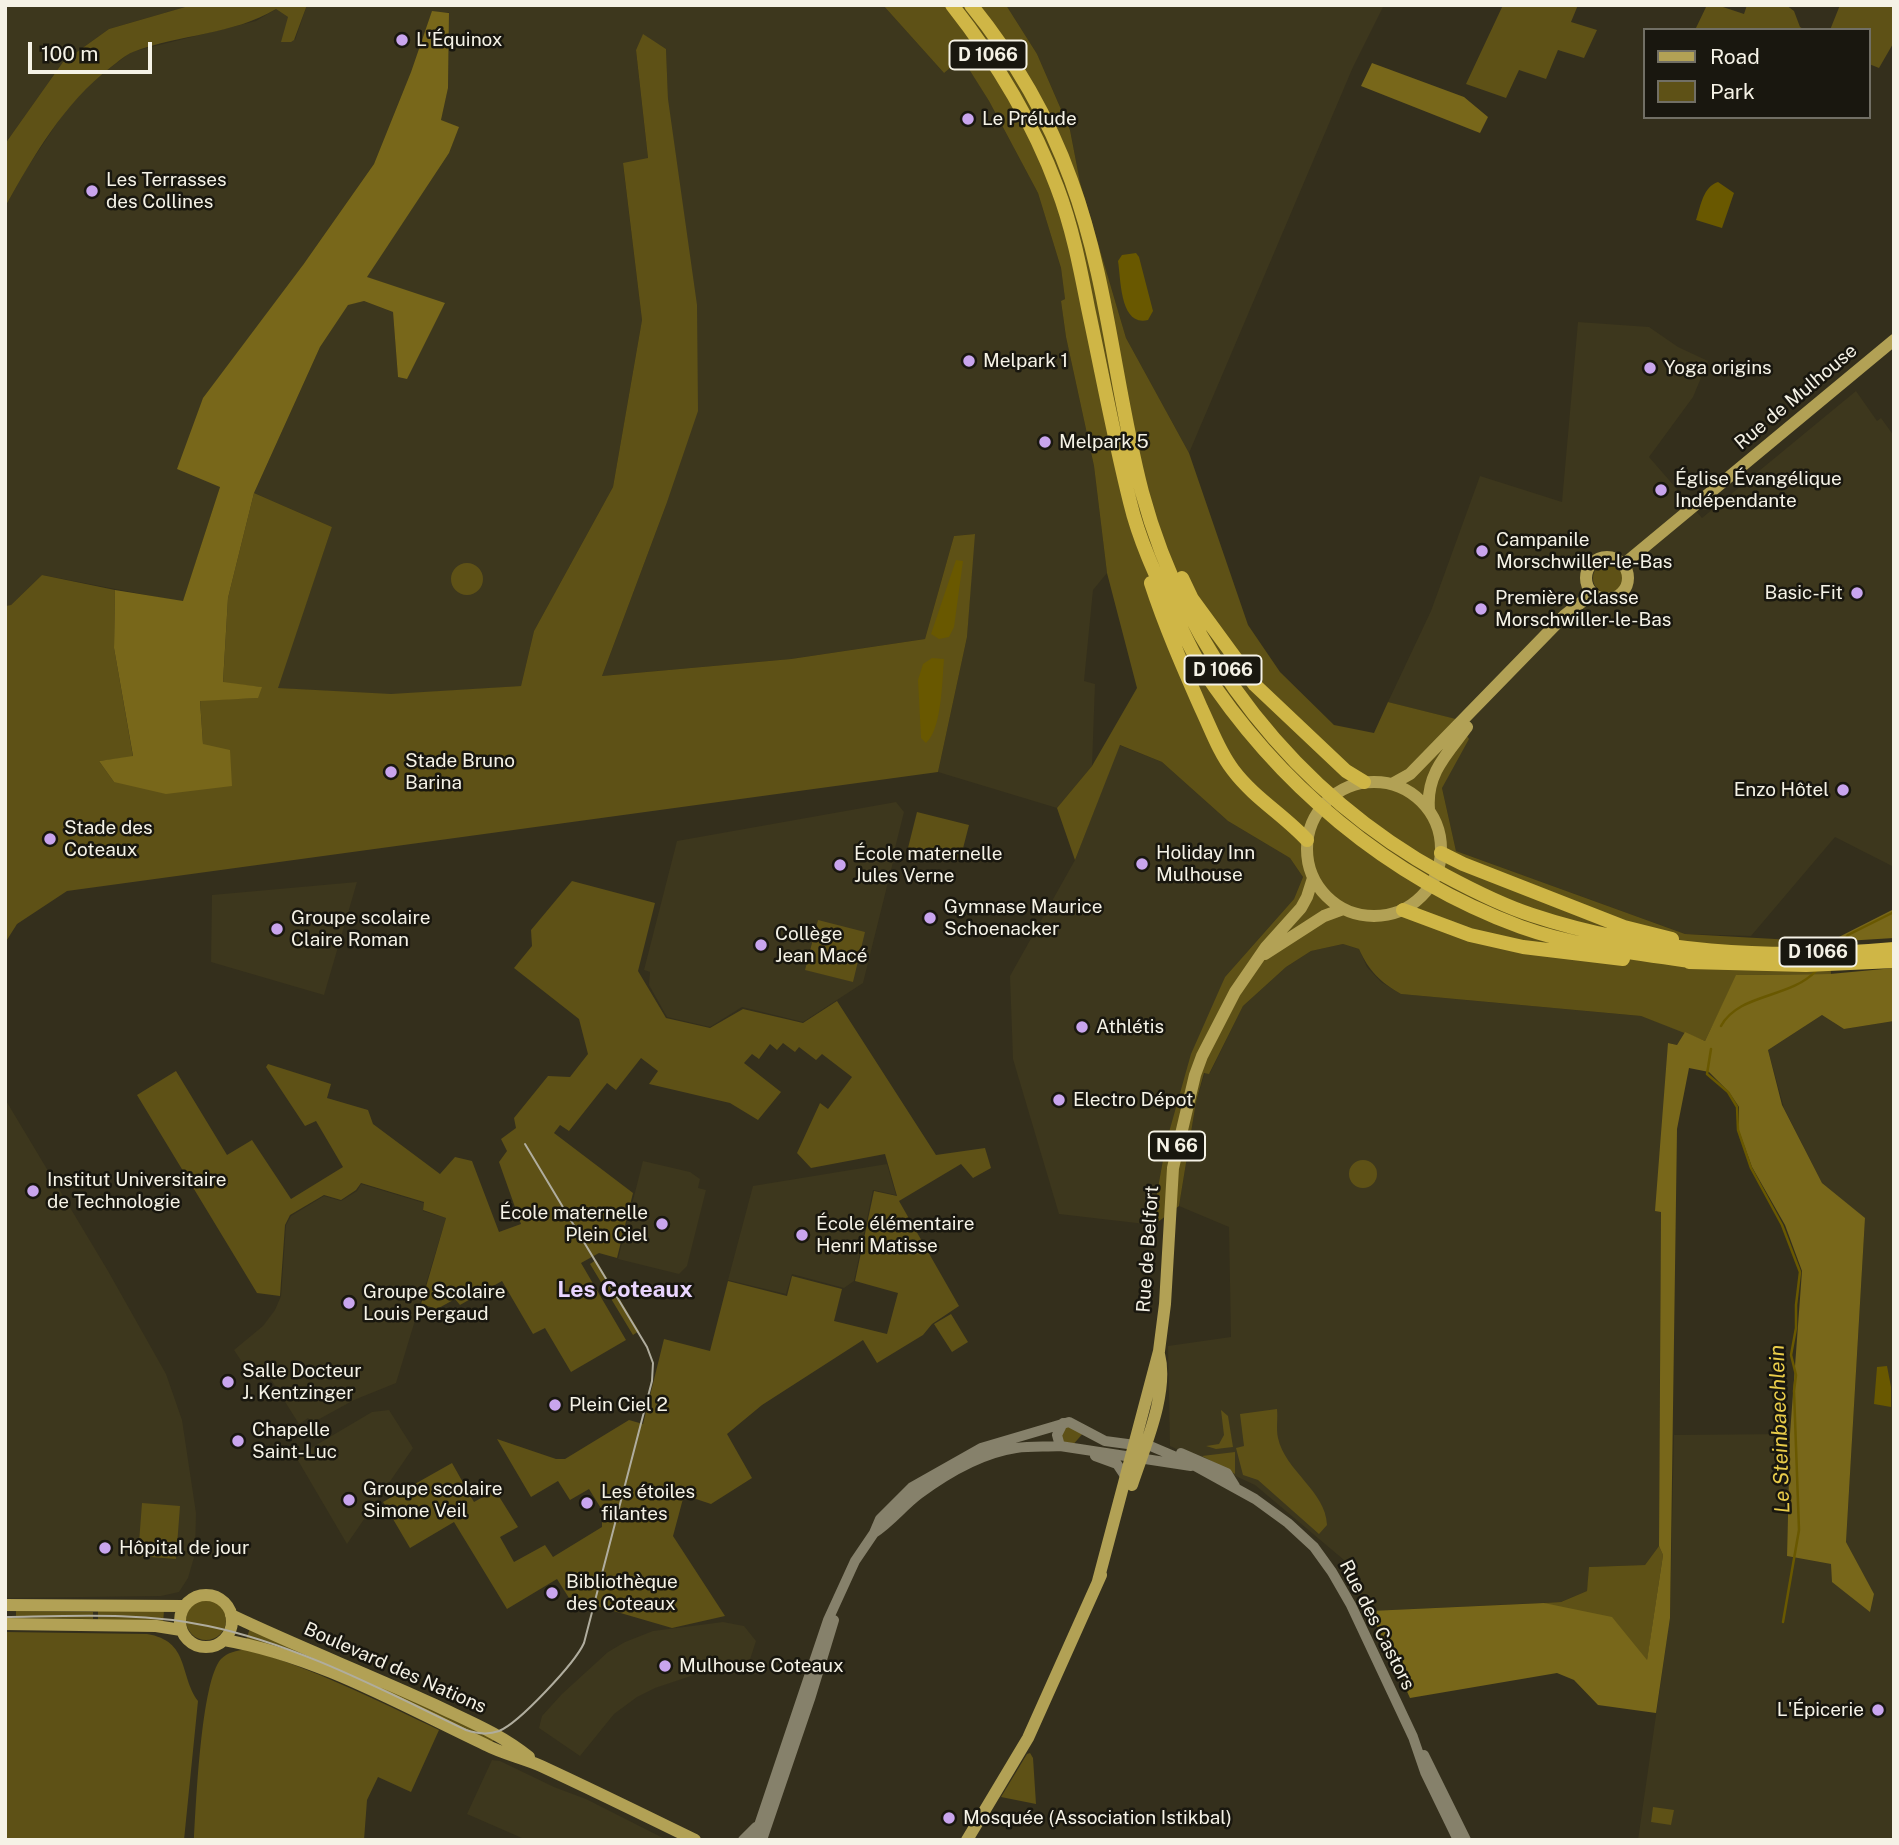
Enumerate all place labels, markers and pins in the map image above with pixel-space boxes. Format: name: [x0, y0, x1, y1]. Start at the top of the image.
place label: L'Équinox: [416, 29, 502, 51]
marker: L'Équinox: [394, 32, 410, 48]
place label: Le Prélude: [982, 108, 1077, 130]
marker: Le Prélude: [960, 111, 976, 127]
place label: Les Terrasses des Collines: [106, 169, 227, 213]
marker: Les Terrasses des Collines: [84, 183, 100, 199]
place label: Melpark 1: [983, 350, 1068, 372]
marker: Melpark 1: [961, 353, 977, 369]
place label: Yoga origins: [1664, 357, 1772, 379]
marker: Yoga origins: [1642, 360, 1658, 376]
place label: Melpark 5: [1059, 431, 1149, 453]
marker: Melpark 5: [1037, 434, 1053, 450]
place label: Église Évangélique Indépendante: [1675, 468, 1842, 512]
marker: Église Évangélique Indépendante: [1653, 482, 1669, 498]
place label: Campanile Morschwiller-le-Bas: [1496, 529, 1672, 573]
marker: Campanile Morschwiller-le-Bas: [1474, 543, 1490, 559]
place label: Basic-Fit: [1764, 582, 1843, 604]
marker: Basic-Fit: [1849, 585, 1865, 601]
place label: Première Classe Morschwiller-le-Bas: [1495, 587, 1671, 631]
marker: Première Classe Morschwiller-le-Bas: [1473, 601, 1489, 617]
place label: Stade Bruno Barina: [405, 750, 515, 794]
marker: Stade Bruno Barina: [383, 764, 399, 780]
place label: Enzo Hôtel: [1734, 779, 1829, 801]
marker: Enzo Hôtel: [1835, 782, 1851, 798]
place label: Stade des Coteaux: [64, 817, 153, 861]
marker: Stade des Coteaux: [42, 831, 58, 847]
place label: Holiday Inn Mulhouse: [1156, 842, 1255, 886]
place label: École maternelle Jules Verne: [854, 843, 1002, 887]
marker: Holiday Inn Mulhouse: [1134, 856, 1150, 872]
marker: École maternelle Jules Verne: [832, 857, 848, 873]
place label: Gymnase Maurice Schoenacker: [944, 896, 1102, 940]
place label: Groupe scolaire Claire Roman: [291, 907, 430, 951]
marker: Gymnase Maurice Schoenacker: [922, 910, 938, 926]
marker: Groupe scolaire Claire Roman: [269, 921, 285, 937]
place label: Collège Jean Macé: [775, 923, 867, 967]
marker: Collège Jean Macé: [753, 937, 769, 953]
place label: Athlétis: [1096, 1016, 1164, 1038]
marker: Athlétis: [1074, 1019, 1090, 1035]
place label: Electro Dépot: [1073, 1089, 1193, 1111]
marker: Electro Dépot: [1051, 1092, 1067, 1108]
place label: Institut Universitaire de Technologie: [47, 1169, 227, 1213]
marker: Institut Universitaire de Technologie: [25, 1183, 41, 1199]
place label: École maternelle Plein Ciel: [500, 1202, 648, 1246]
place label: École élémentaire Henri Matisse: [816, 1213, 975, 1257]
marker: École maternelle Plein Ciel: [654, 1216, 670, 1232]
marker: École élémentaire Henri Matisse: [794, 1227, 810, 1243]
place label: Groupe Scolaire Louis Pergaud: [363, 1281, 506, 1325]
marker: Groupe Scolaire Louis Pergaud: [341, 1295, 357, 1311]
place label: Salle Docteur J. Kentzinger: [242, 1360, 362, 1404]
marker: Salle Docteur J. Kentzinger: [220, 1374, 236, 1390]
place label: Plein Ciel 2: [569, 1394, 668, 1416]
marker: Plein Ciel 2: [547, 1397, 563, 1413]
place label: Chapelle Saint-Luc: [252, 1419, 337, 1463]
marker: Chapelle Saint-Luc: [230, 1433, 246, 1449]
place label: Groupe scolaire Simone Veil: [363, 1478, 502, 1522]
place label: Les étoiles filantes: [601, 1481, 695, 1525]
marker: Groupe scolaire Simone Veil: [341, 1492, 357, 1508]
marker: Les étoiles filantes: [579, 1495, 595, 1511]
place label: Hôpital de jour: [119, 1537, 249, 1559]
marker: Hôpital de jour: [97, 1540, 113, 1556]
place label: Bibliothèque des Coteaux: [566, 1571, 678, 1615]
marker: Bibliothèque des Coteaux: [544, 1585, 560, 1601]
place label: Mulhouse Coteaux: [679, 1655, 844, 1677]
marker: Mulhouse Coteaux: [657, 1658, 673, 1674]
place label: L'Épicerie: [1777, 1699, 1864, 1721]
marker: L'Épicerie: [1870, 1702, 1886, 1718]
place label: Mosquée (Association Istikbal): [963, 1807, 1232, 1829]
marker: Mosquée (Association Istikbal): [941, 1810, 957, 1826]

